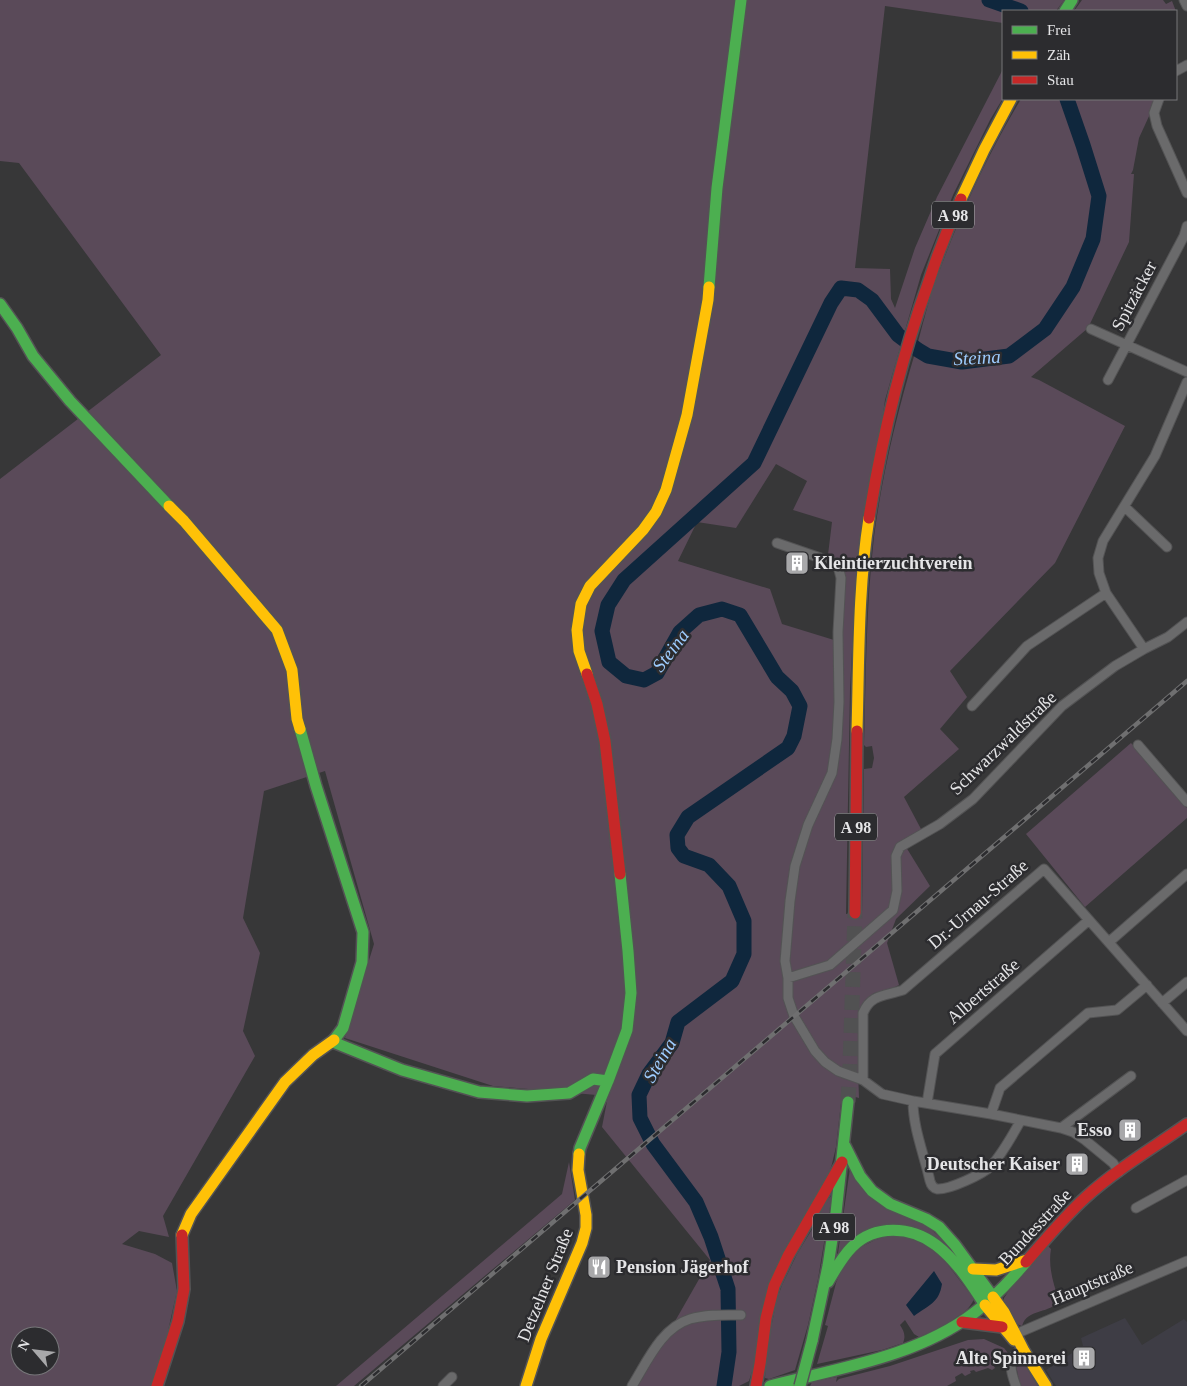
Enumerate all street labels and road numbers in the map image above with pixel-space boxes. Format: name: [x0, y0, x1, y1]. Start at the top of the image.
road number: A 98: [932, 202, 974, 228]
street label: Spitzäcker: [1107, 258, 1161, 334]
street label: Schwarzwaldstraße: [946, 687, 1060, 799]
road number: A 98: [835, 814, 877, 840]
street label: Dr.-Urnau-Straße: [924, 855, 1032, 953]
street label: Albertstraße: [943, 954, 1023, 1028]
street label: Bundesstraße: [995, 1185, 1075, 1269]
road number: A 98: [813, 1214, 855, 1240]
street label: Detzelner Straße: [513, 1225, 577, 1345]
street label: Hauptstraße: [1048, 1257, 1136, 1309]

